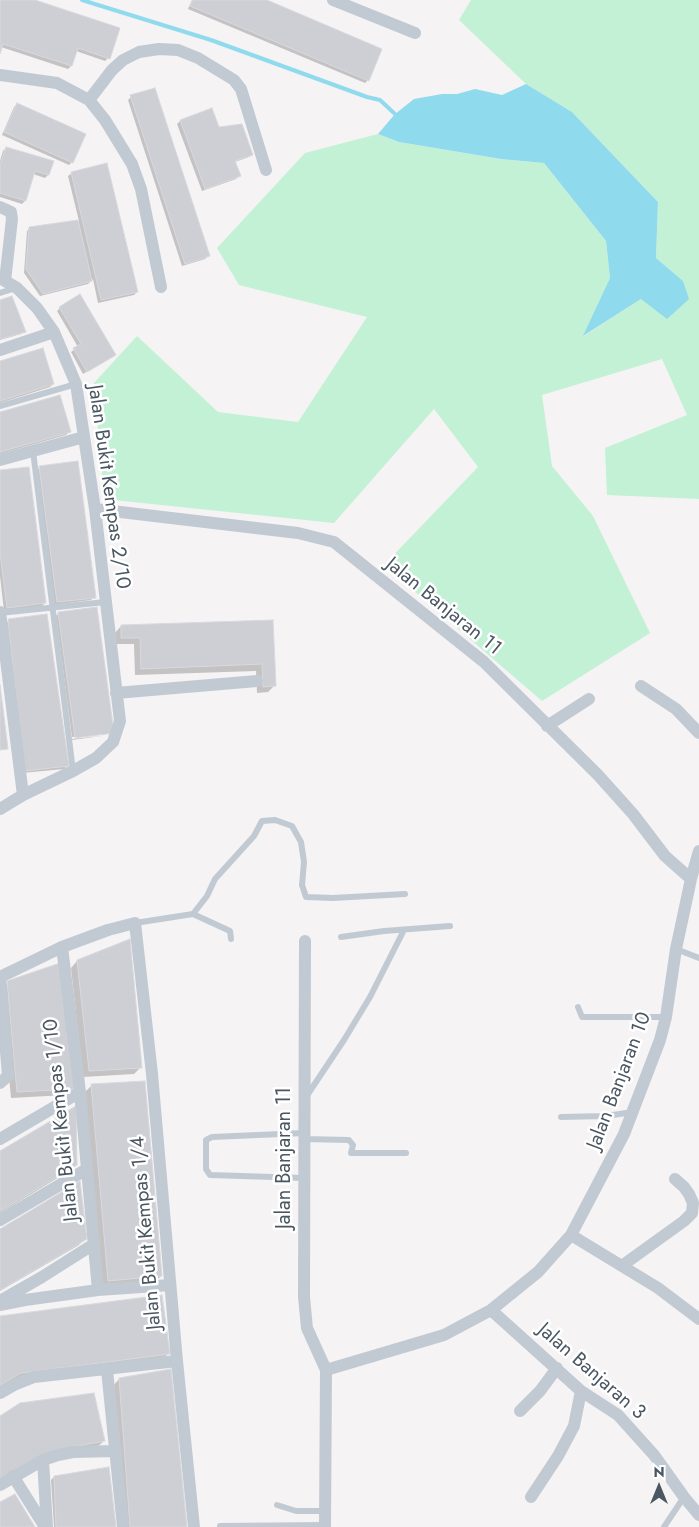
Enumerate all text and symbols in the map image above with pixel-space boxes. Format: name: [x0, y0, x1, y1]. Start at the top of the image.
street label: Jalan Bukit Kempas 2/10: [82, 383, 134, 591]
street label: Jalan Banjaran 11: [380, 553, 506, 661]
street label: Jalan Banjaran 10: [583, 1009, 657, 1153]
street label: Jalan Bukit Kempas 1/10: [39, 1018, 85, 1222]
street label: Jalan Banjaran 11: [273, 1087, 297, 1229]
street label: Jalan Bukit Kempas 1/4: [127, 1135, 167, 1331]
street label: Jalan Banjaran 3: [532, 1319, 650, 1425]
north arrow: [634, 1462, 684, 1512]
text: N: [653, 1462, 665, 1482]

